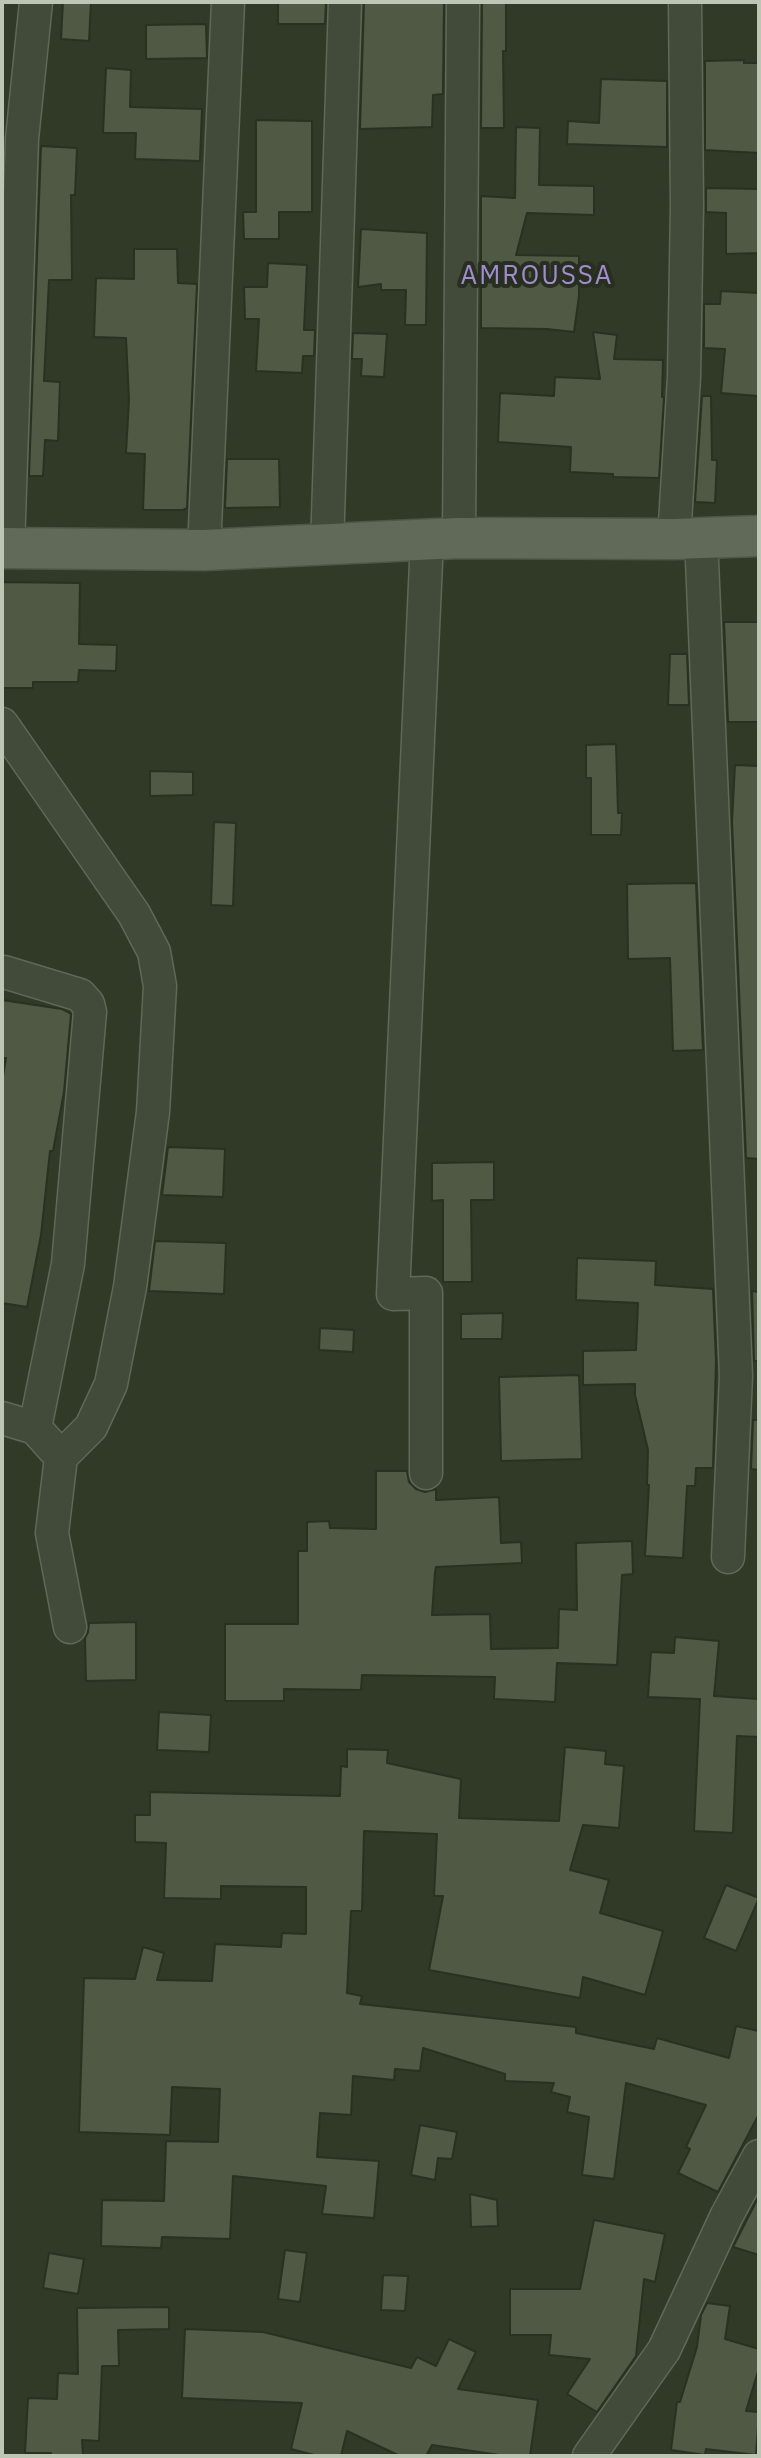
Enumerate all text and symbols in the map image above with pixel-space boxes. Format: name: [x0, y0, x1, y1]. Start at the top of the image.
district label: AMROUSSA: [461, 260, 613, 292]

